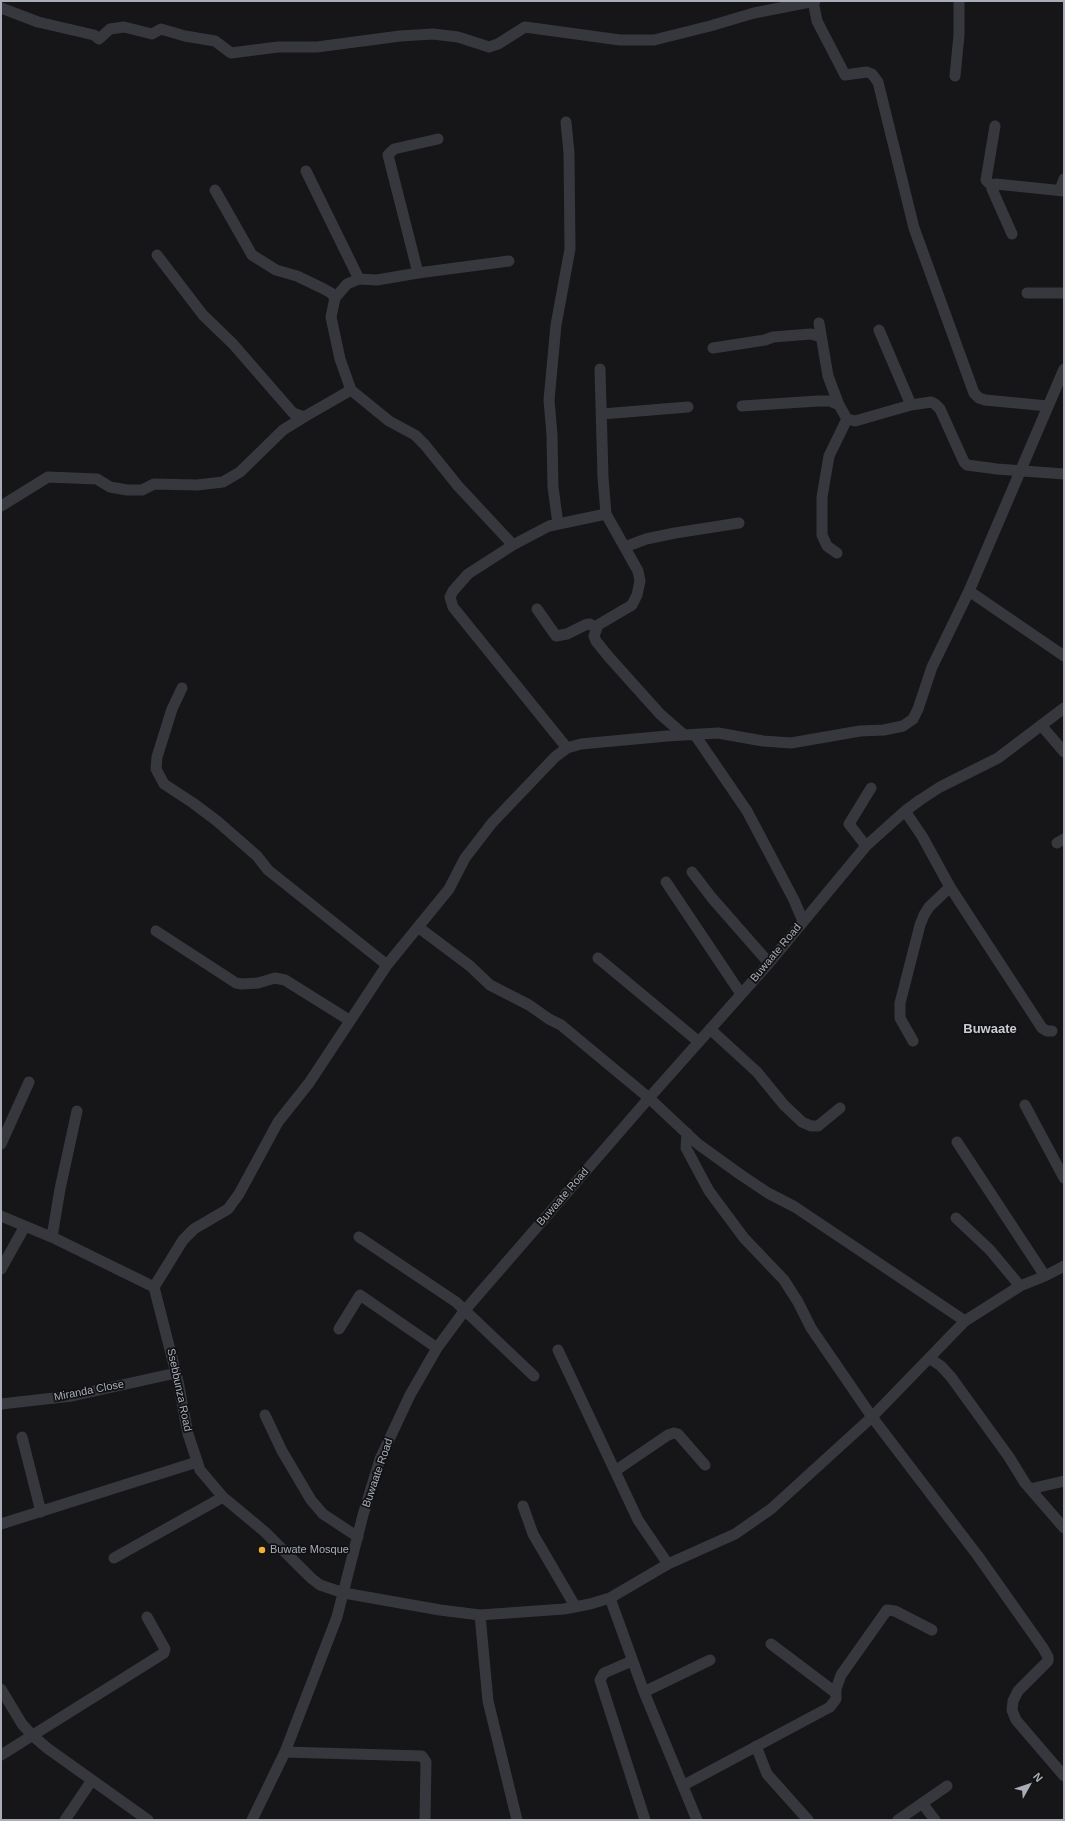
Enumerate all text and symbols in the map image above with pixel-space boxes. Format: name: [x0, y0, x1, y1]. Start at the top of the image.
street label: Buwaate Road: [748, 921, 804, 985]
district label: Buwaate: [963, 1021, 1017, 1037]
street label: Buwaate Road: [534, 1165, 592, 1229]
street label: Ssebbunza Road: [164, 1347, 194, 1433]
street label: Miranda Close: [53, 1378, 125, 1404]
street label: Buwaate Road: [360, 1437, 396, 1509]
place label: Buwate Mosque: [270, 1543, 349, 1557]
marker: Buwate Mosque: [257, 1545, 267, 1555]
north arrow: [1009, 1765, 1049, 1805]
text: N: [1031, 1770, 1045, 1784]

